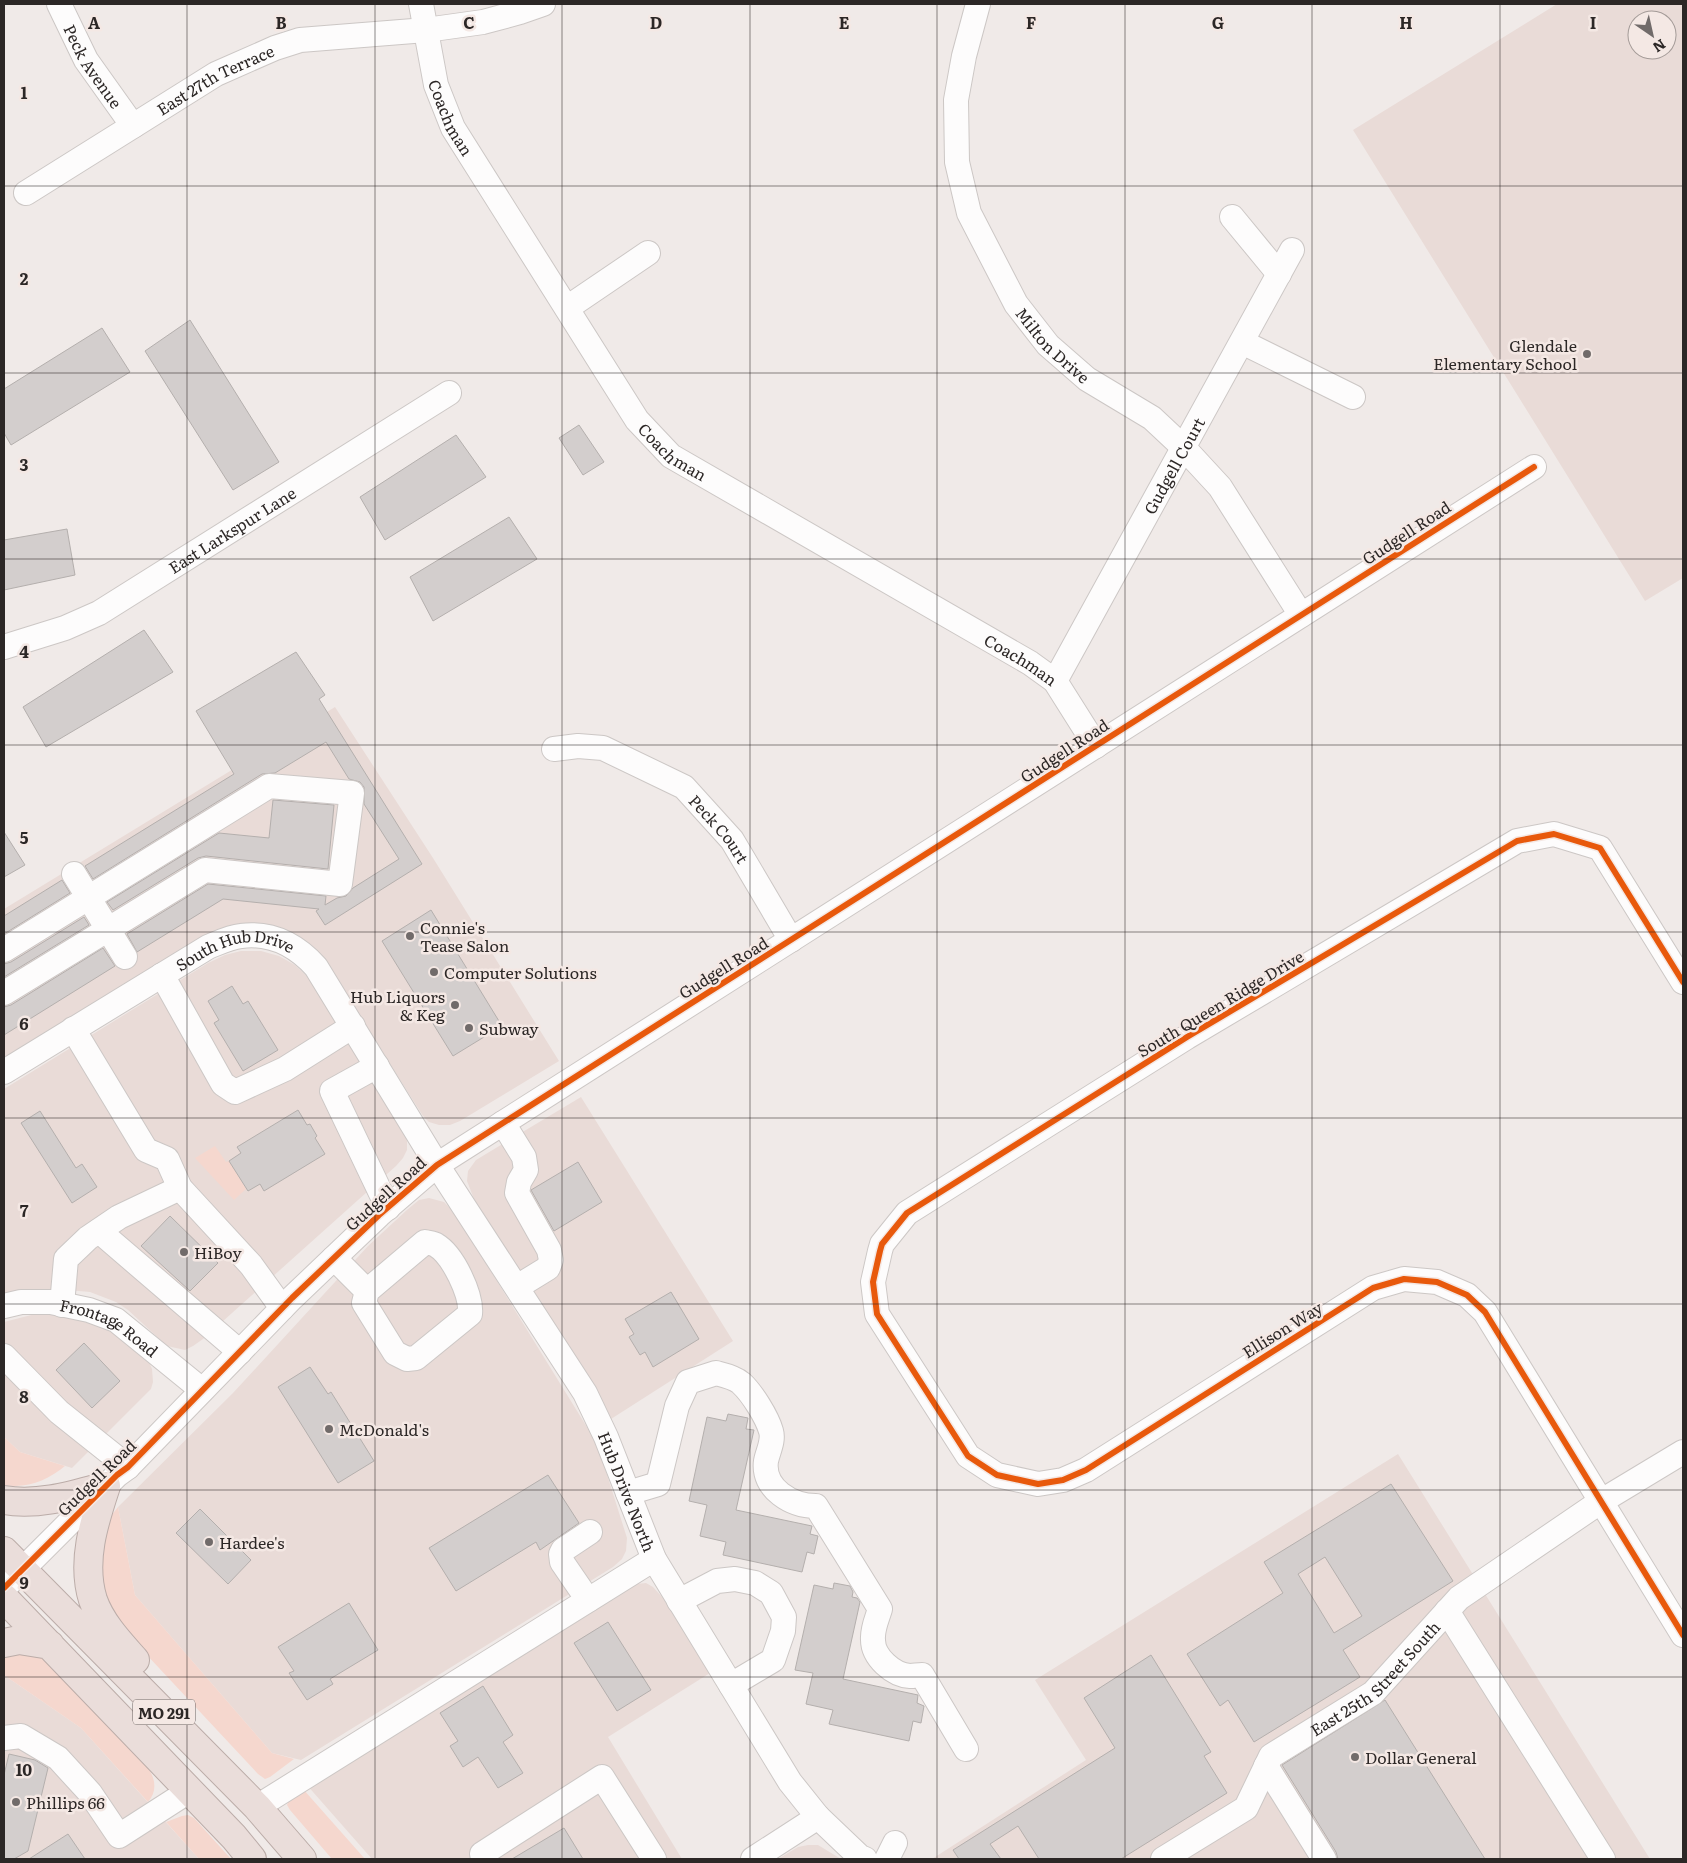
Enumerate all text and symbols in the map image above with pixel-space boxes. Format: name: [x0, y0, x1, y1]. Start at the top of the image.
text: B: [275, 10, 287, 34]
text: C: [463, 10, 475, 34]
text: D: [650, 10, 662, 34]
text: E: [839, 10, 850, 34]
text: F: [1026, 10, 1036, 34]
text: G: [1212, 10, 1224, 34]
text: H: [1399, 10, 1413, 34]
text: I: [1590, 10, 1596, 34]
north arrow: [1627, 10, 1677, 60]
street label: Peck Avenue: [62, 20, 128, 112]
text: N: [1649, 35, 1670, 58]
street label: East 27th Terrace: [152, 38, 278, 121]
street label: Coachman: [423, 76, 480, 160]
text: 1: [21, 80, 28, 104]
text: 2: [20, 266, 29, 290]
street label: Milton Drive: [1011, 302, 1095, 389]
place label: Glendale Elementary School: [1433, 333, 1577, 375]
marker: Glendale Elementary School: [1581, 348, 1593, 360]
street label: Gudgell Court: [1137, 412, 1210, 518]
street label: Coachman: [633, 417, 712, 486]
text: 3: [20, 452, 29, 476]
street label: East Larkspur Lane: [163, 480, 300, 579]
street label: Gudgell Road: [1357, 494, 1455, 570]
street label: Coachman: [980, 627, 1063, 691]
text: 4: [19, 639, 29, 663]
street label: Gudgell Road: [1015, 712, 1113, 788]
street label: Peck Court: [684, 789, 755, 868]
text: 5: [20, 825, 29, 849]
place label: Connie's Tease Salon: [420, 915, 510, 957]
street label: South Hub Drive: [170, 923, 300, 976]
marker: Connie's Tease Salon: [404, 930, 416, 942]
street label: Gudgell Road: [674, 930, 773, 1004]
street label: South Queen Ridge Drive: [1132, 944, 1308, 1062]
place label: Computer Solutions: [444, 960, 597, 984]
marker: Computer Solutions: [428, 966, 440, 978]
place label: Hub Liquors & Keg: [350, 984, 445, 1026]
marker: Hub Liquors & Keg: [449, 999, 461, 1011]
text: 6: [19, 1011, 29, 1035]
place label: Subway: [479, 1016, 539, 1040]
marker: Subway: [463, 1022, 475, 1034]
street label: Gudgell Road: [339, 1150, 431, 1236]
text: 7: [20, 1198, 29, 1222]
place label: HiBoy: [194, 1240, 242, 1264]
marker: HiBoy: [178, 1246, 190, 1258]
street label: Frontage Road: [58, 1292, 164, 1362]
street label: Ellison Way: [1237, 1294, 1327, 1363]
text: 8: [19, 1384, 29, 1408]
place label: McDonald's: [339, 1417, 429, 1441]
marker: McDonald's: [323, 1423, 335, 1435]
street label: Hub Drive North: [593, 1428, 662, 1556]
street label: Gudgell Road: [51, 1433, 141, 1521]
place label: Hardee's: [219, 1530, 285, 1554]
marker: Hardee's: [203, 1536, 215, 1548]
text: 9: [19, 1570, 29, 1594]
street label: East 25th Street South: [1305, 1615, 1445, 1741]
road number: MO 291: [133, 1700, 195, 1724]
place label: Dollar General: [1365, 1745, 1477, 1769]
marker: Dollar General: [1349, 1751, 1361, 1763]
text: 10: [16, 1757, 32, 1781]
place label: Phillips 66: [26, 1790, 105, 1814]
marker: Phillips 66: [10, 1796, 22, 1808]

